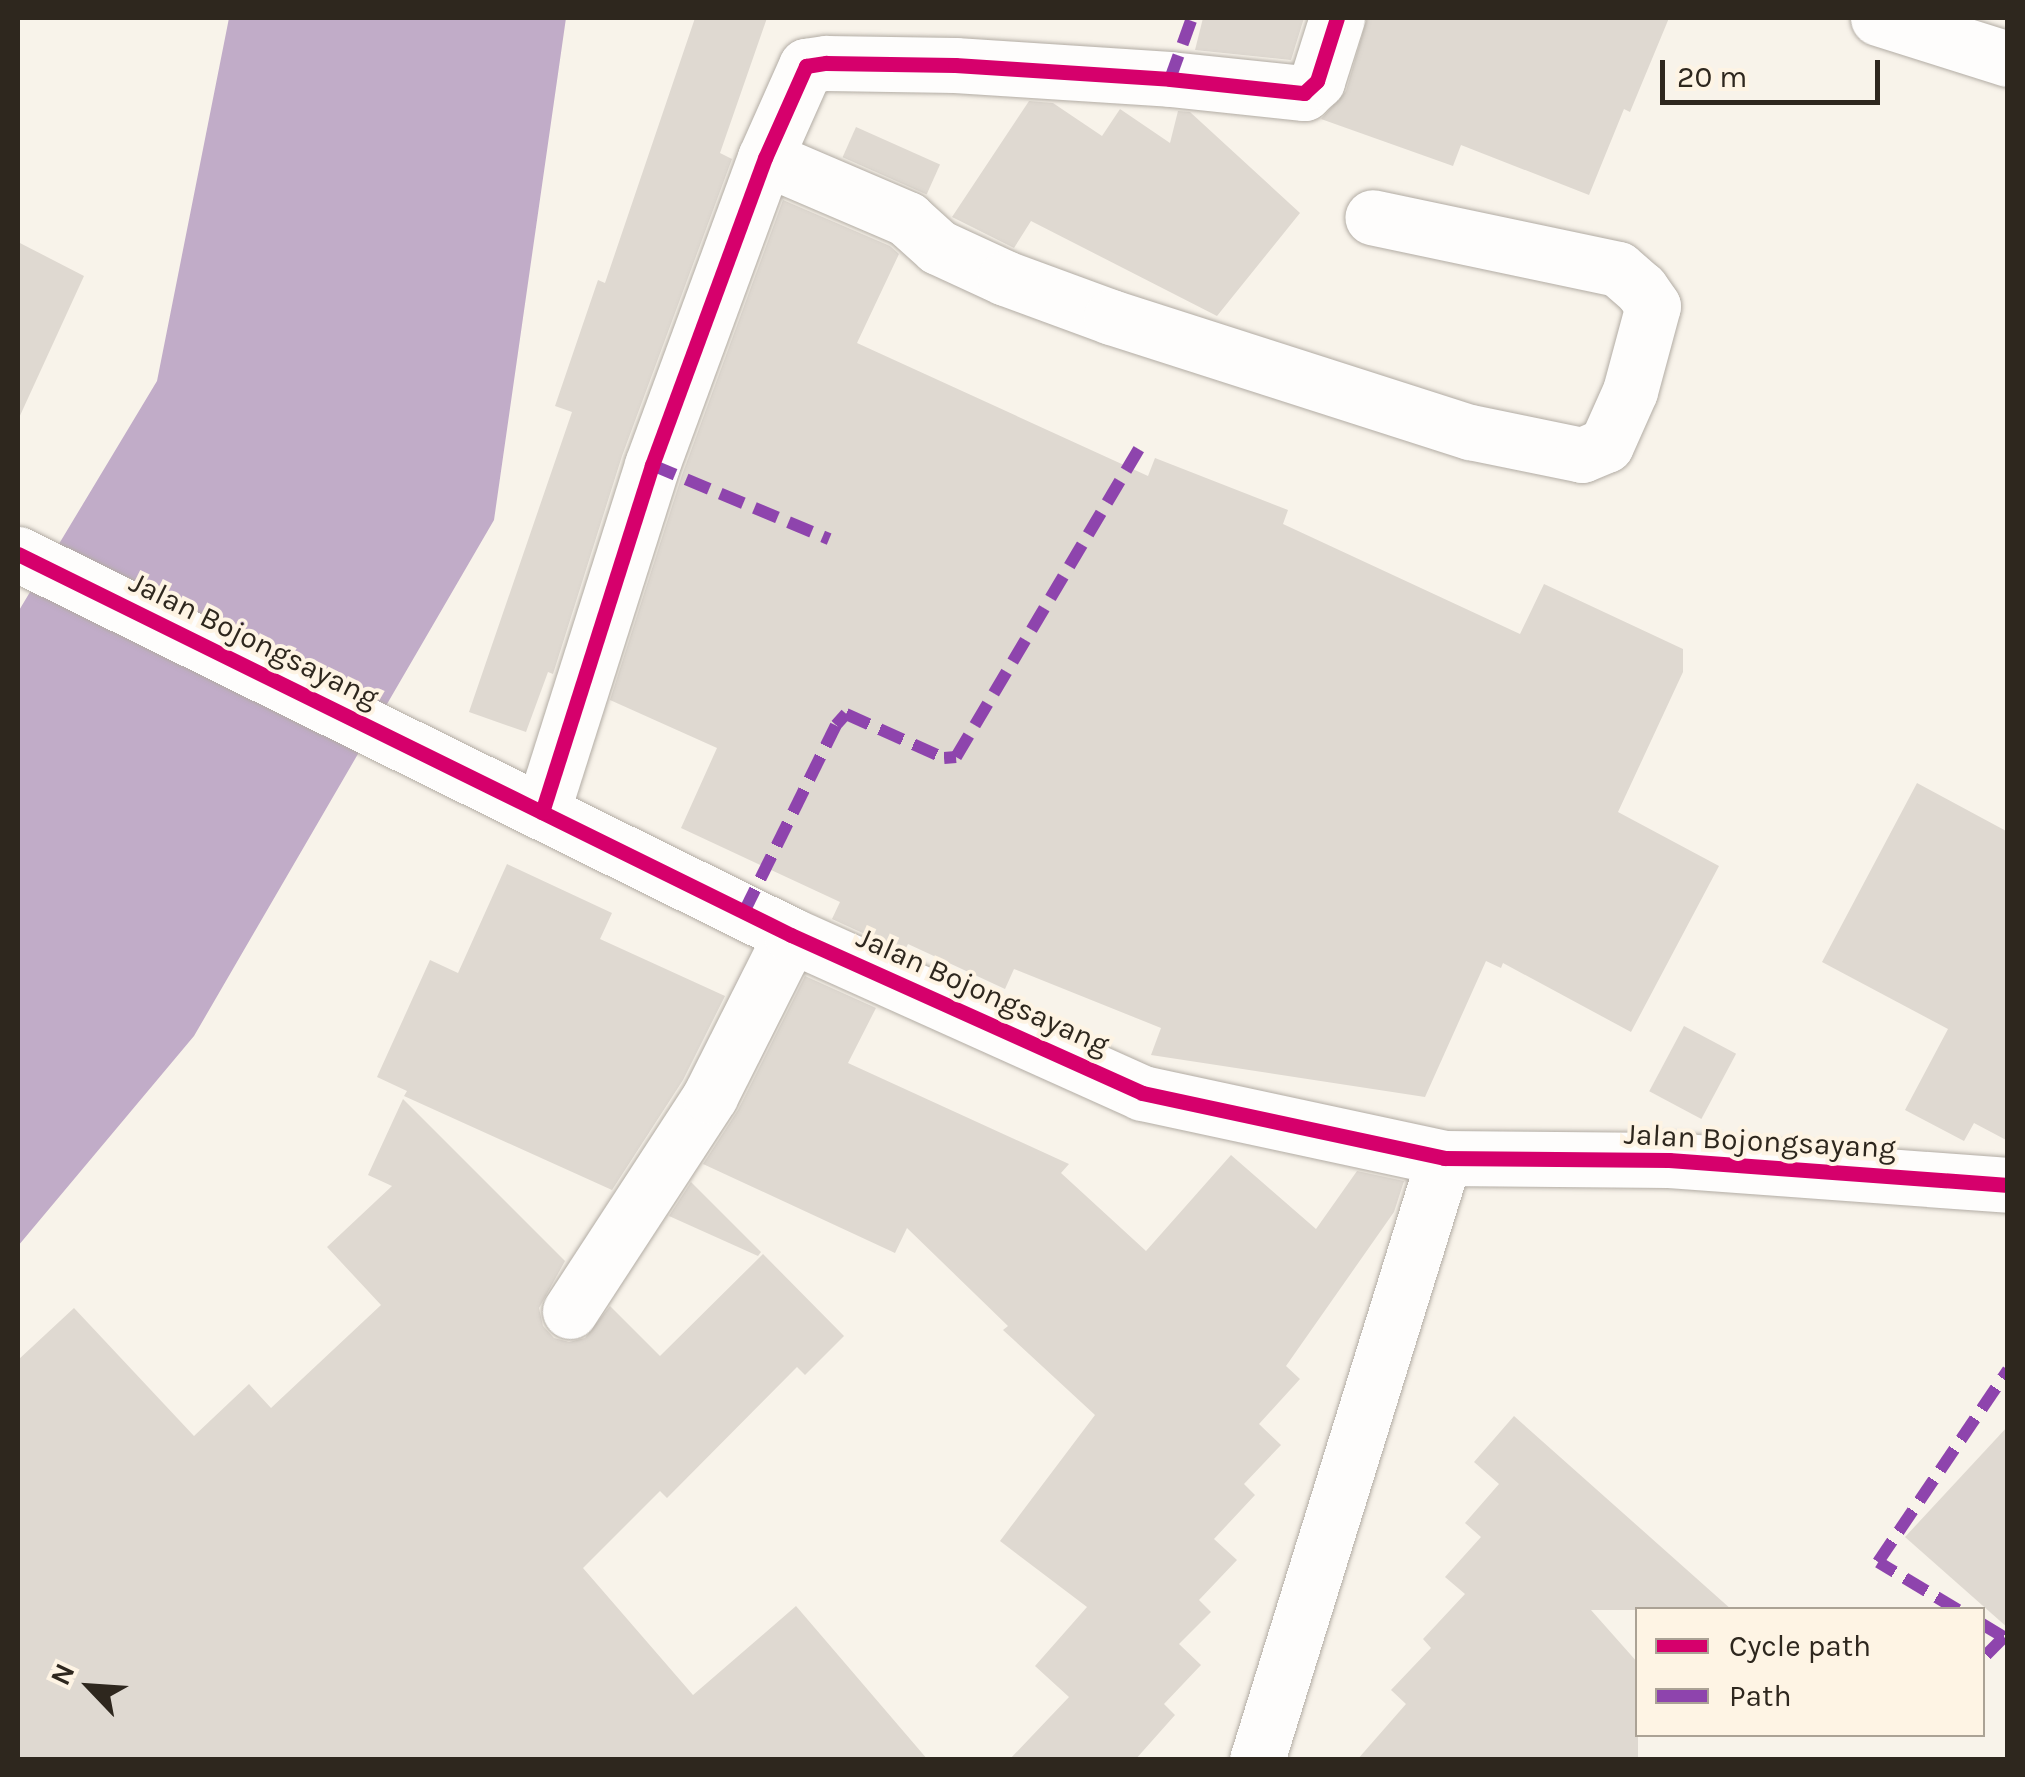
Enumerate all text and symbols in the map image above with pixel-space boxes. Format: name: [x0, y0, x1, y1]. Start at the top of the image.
scale bar: [1665, 40, 1885, 102]
text: 20 m: [1677, 59, 1747, 95]
street label: Jalan Bojongsayang: [124, 564, 384, 716]
street label: Jalan Bojongsayang: [851, 919, 1115, 1063]
street label: Jalan Bojongsayang: [1623, 1116, 1897, 1166]
legend: [1635, 1607, 1985, 1737]
text: Cycle path: [1729, 1628, 1871, 1664]
north arrow: [40, 1637, 140, 1737]
text: N: [43, 1658, 82, 1690]
text: Path: [1729, 1678, 1792, 1714]

